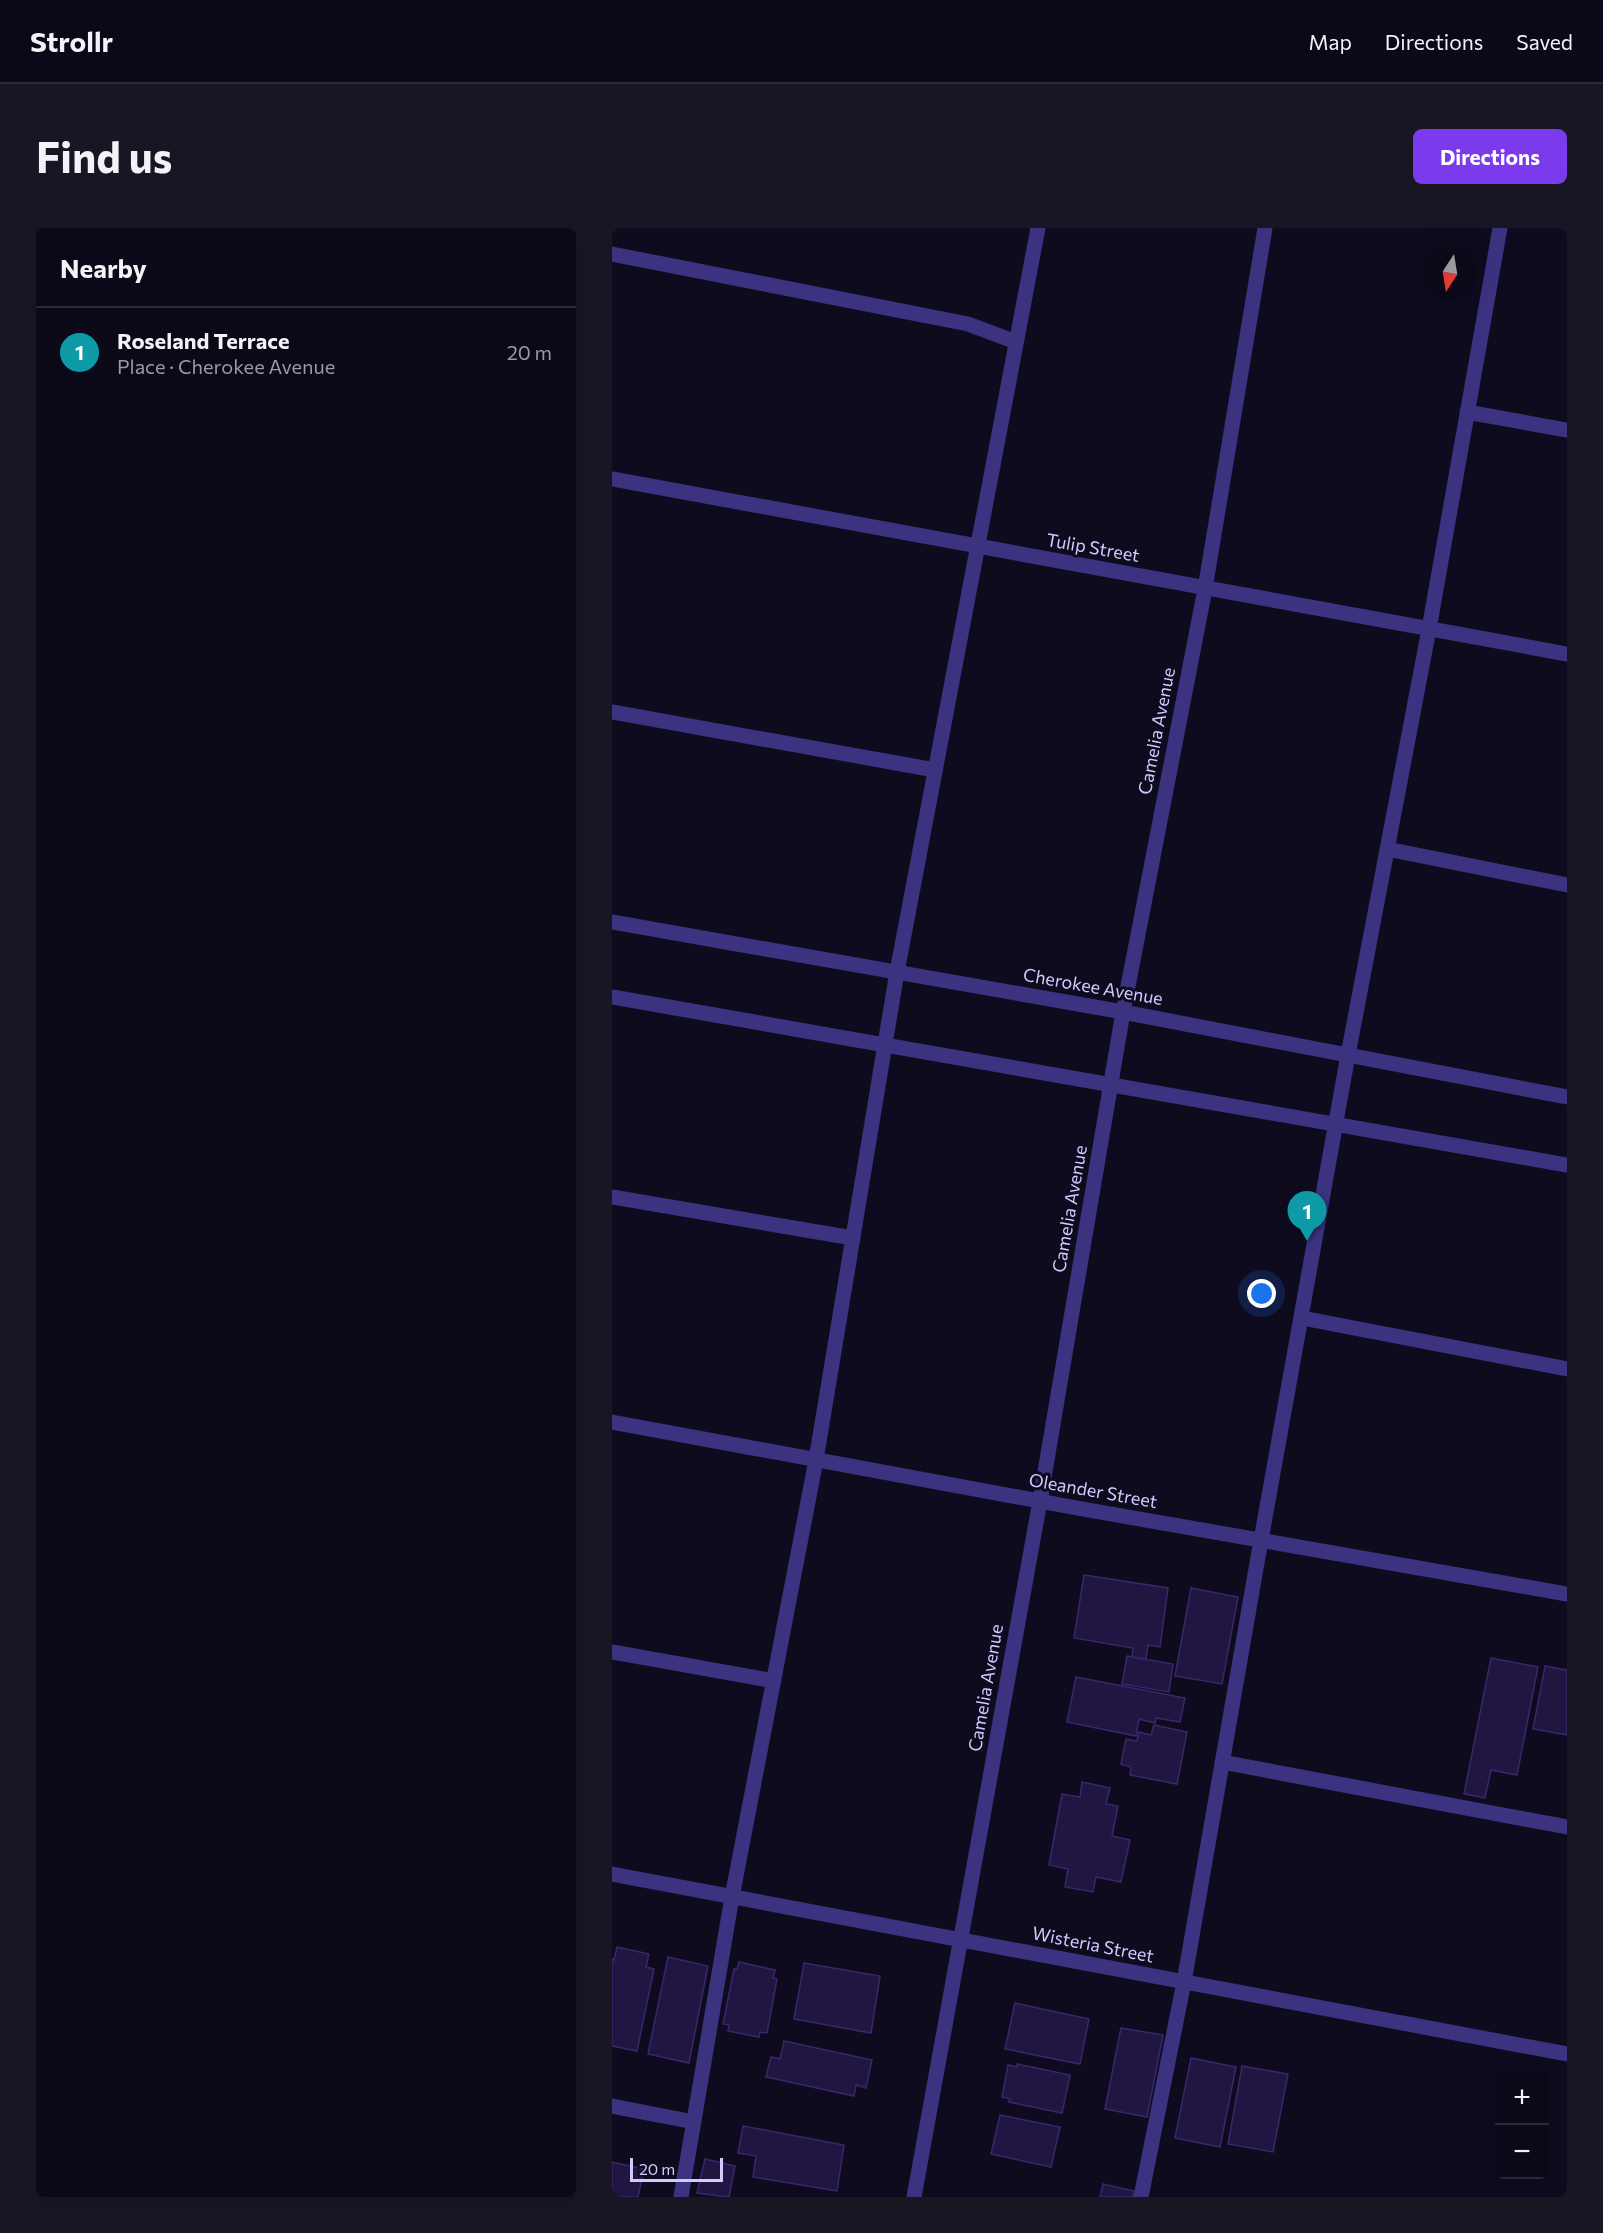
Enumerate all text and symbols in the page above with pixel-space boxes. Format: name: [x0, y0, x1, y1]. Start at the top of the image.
text: Strollr: [30, 24, 113, 58]
text: Map: [1309, 29, 1352, 54]
text: Directions: [1385, 29, 1483, 54]
text: Saved: [1516, 29, 1573, 54]
button: Directions: [1413, 129, 1567, 184]
text: Find us: [36, 130, 172, 182]
north arrow: [1423, 246, 1477, 300]
text: Nearby: [60, 252, 147, 283]
text: Roseland Terrace: [117, 327, 290, 354]
text: 1: [75, 340, 84, 364]
text: 20 m: [507, 340, 552, 364]
text: Place · Cherokee Avenue: [117, 354, 335, 378]
street label: Tulip Street: [1045, 528, 1142, 566]
street label: Camelia Avenue: [1133, 665, 1179, 796]
street label: Cherokee Avenue: [1022, 963, 1165, 1009]
street label: Camelia Avenue: [1047, 1143, 1091, 1274]
pin: 1: [1288, 1192, 1326, 1241]
your location: [1247, 1279, 1276, 1308]
street label: Oleander Street: [1027, 1468, 1159, 1512]
street label: Camelia Avenue: [963, 1622, 1007, 1753]
street label: Wisteria Street: [1031, 1921, 1156, 1967]
map controls: [1495, 2071, 1549, 2179]
button: +: [1495, 2071, 1549, 2125]
button: −: [1495, 2125, 1549, 2179]
scale bar: [630, 2155, 723, 2182]
text: 20 m: [639, 2159, 675, 2178]

